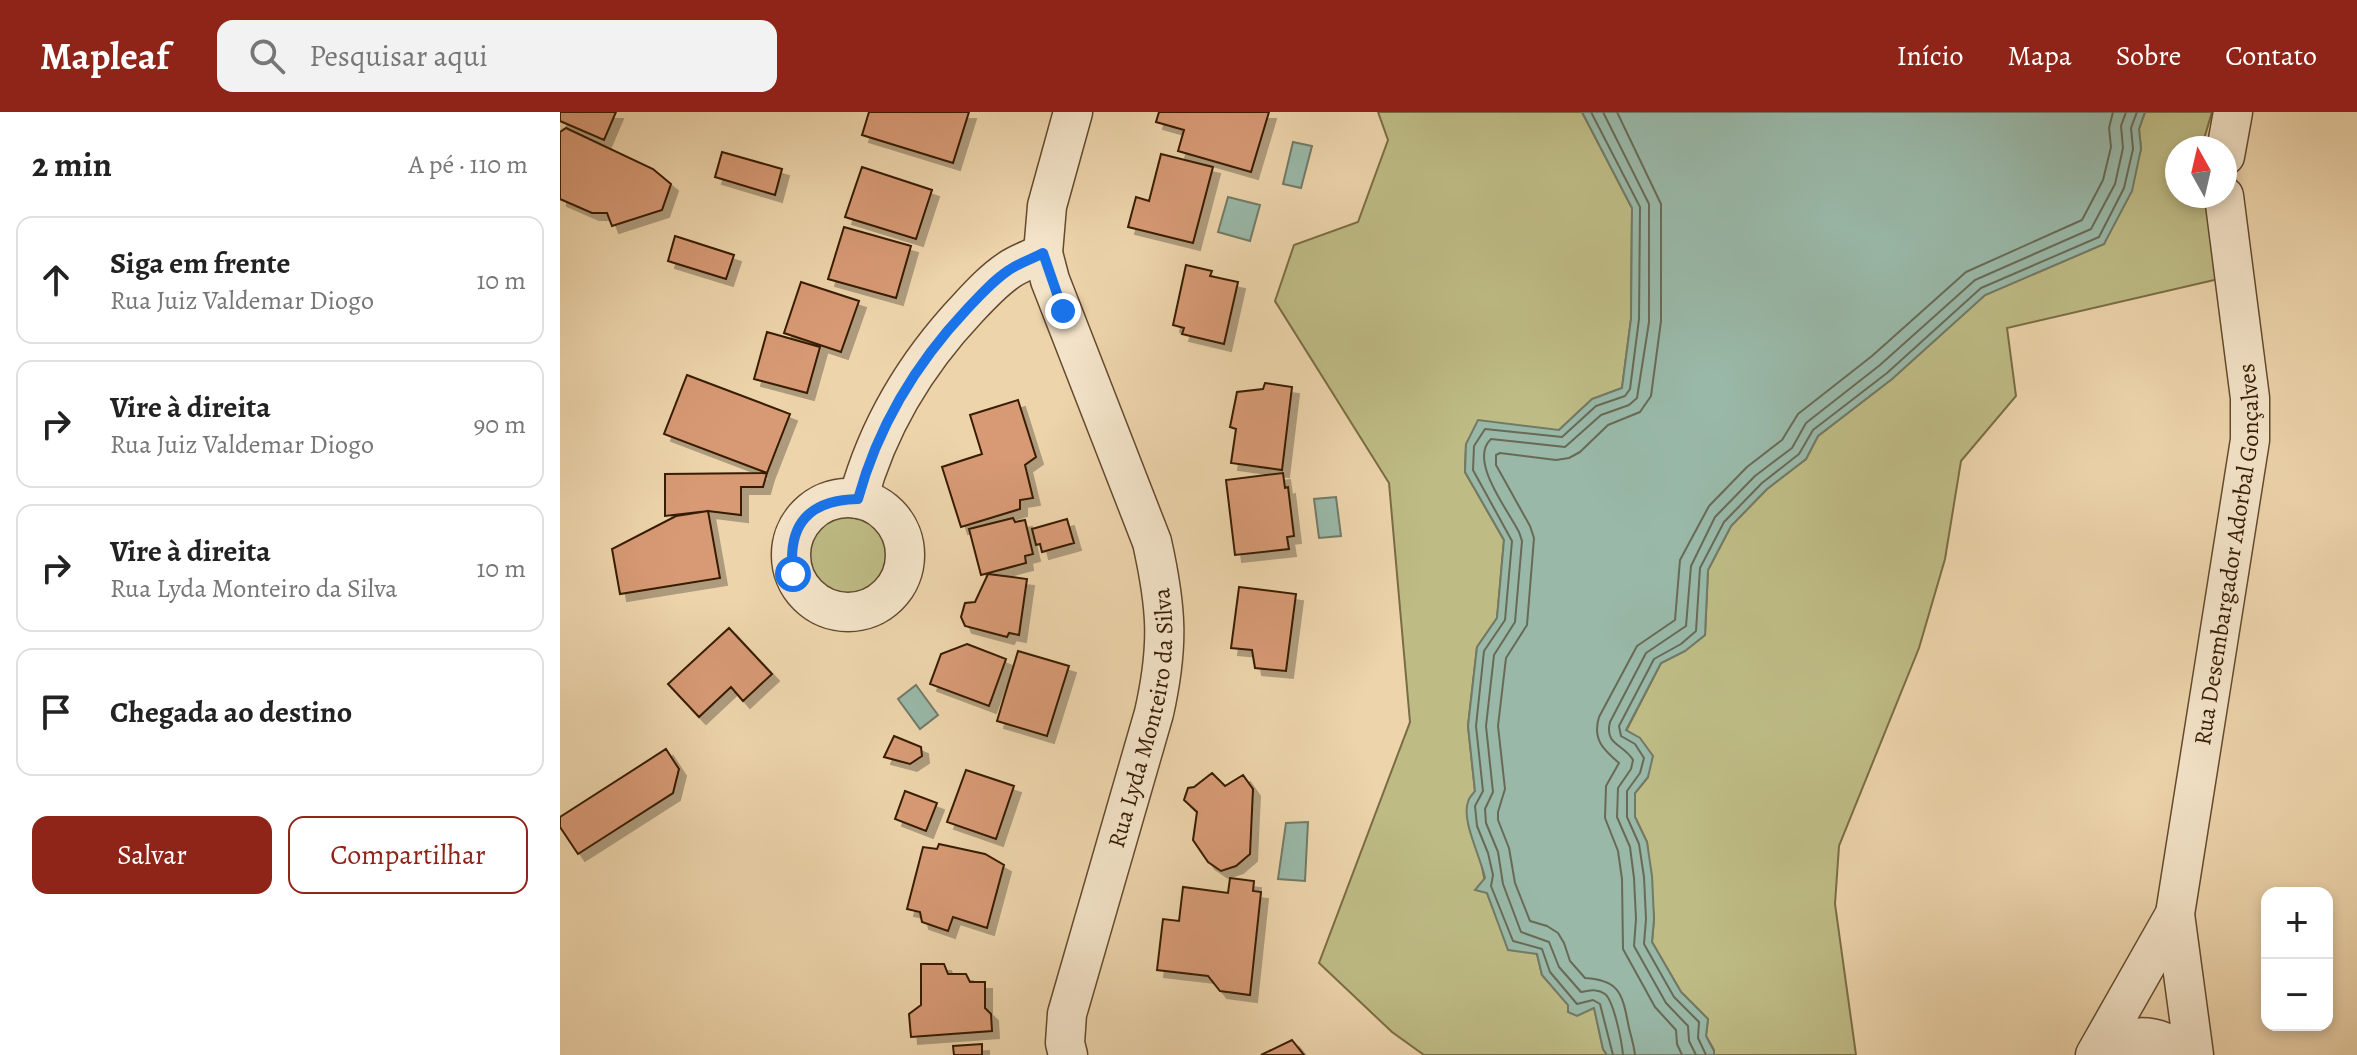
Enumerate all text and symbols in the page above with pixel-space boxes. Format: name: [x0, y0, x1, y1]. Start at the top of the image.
search box: [217, 20, 777, 92]
text: Mapleaf: [40, 30, 169, 82]
icon: search: [245, 34, 289, 78]
text: Pesquisar aqui: [309, 36, 488, 76]
text: Início: [1897, 37, 1964, 75]
text: Mapa: [2008, 37, 2072, 75]
text: Sobre: [2116, 37, 2181, 75]
text: Contato: [2225, 37, 2317, 75]
north arrow: [2165, 136, 2237, 208]
text: 2 min: [32, 141, 112, 188]
text: A pé · 110 m: [408, 147, 528, 182]
text: Siga em frente: [110, 243, 290, 283]
icon: ahead: [34, 258, 78, 302]
text: 10 m: [476, 263, 526, 298]
text: Rua Juiz Valdemar Diogo: [110, 283, 374, 318]
route end: [1045, 293, 1081, 329]
street label: Rua Desembargador Adorbal Gonçalves: [2186, 362, 2267, 748]
text: Vire à direita: [110, 387, 271, 427]
icon: right: [34, 402, 78, 446]
text: 90 m: [474, 407, 526, 442]
text: Rua Juiz Valdemar Diogo: [110, 427, 374, 462]
text: Vire à direita: [110, 531, 271, 571]
icon: right: [34, 546, 78, 590]
text: 10 m: [476, 551, 526, 586]
route start: [775, 556, 811, 592]
text: Rua Lyda Monteiro da Silva: [110, 571, 397, 606]
street label: Rua Lyda Monteiro da Silva: [1100, 585, 1180, 851]
icon: arrive: [34, 690, 78, 734]
text: Chegada ao destino: [110, 692, 352, 732]
button: Salvar: [32, 816, 272, 894]
button: Compartilhar: [288, 816, 528, 894]
map controls: [2261, 887, 2333, 1031]
button: +: [2261, 887, 2333, 959]
button: −: [2261, 959, 2333, 1031]

